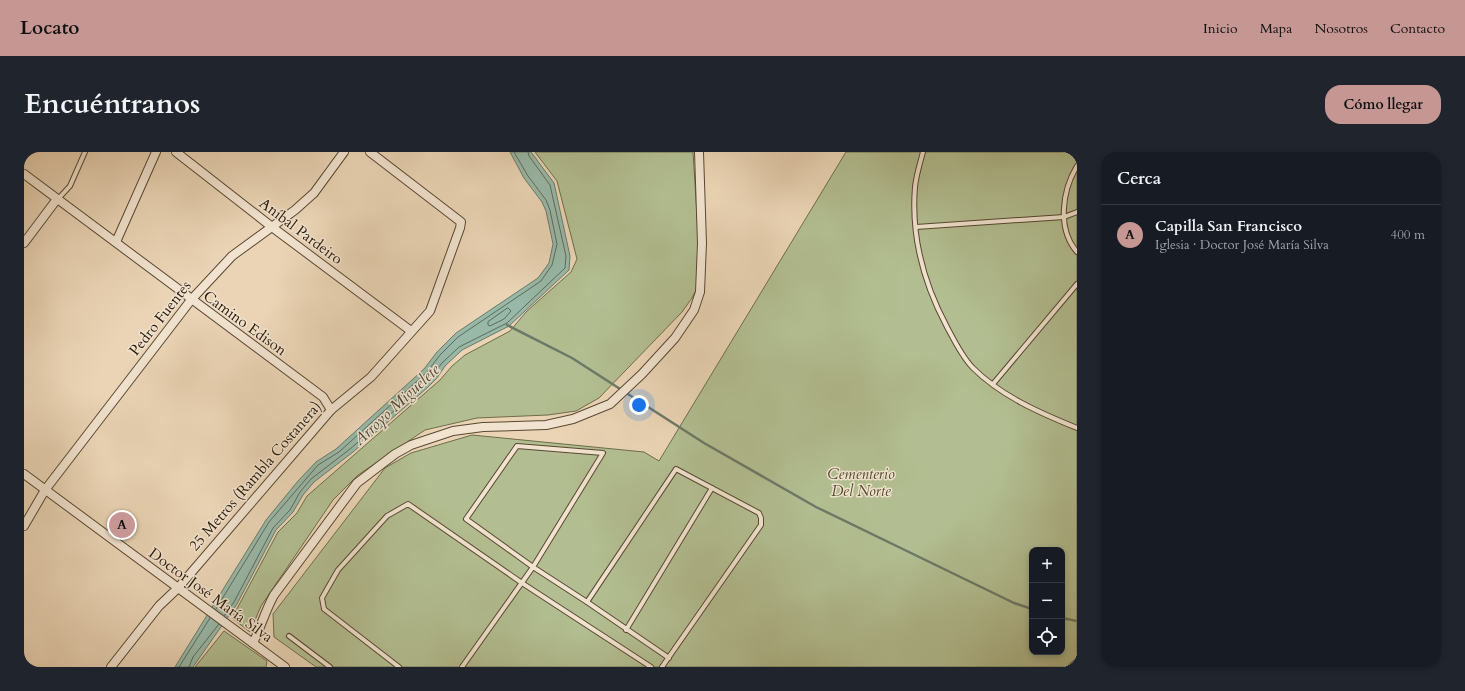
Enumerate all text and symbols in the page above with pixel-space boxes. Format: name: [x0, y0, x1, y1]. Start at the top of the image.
text: Locato: [20, 15, 79, 41]
text: Inicio: [1203, 19, 1238, 38]
text: Mapa: [1260, 19, 1292, 38]
text: Nosotros: [1314, 19, 1368, 38]
text: Contacto: [1390, 19, 1445, 38]
text: Encuéntranos: [24, 85, 200, 123]
button: Cómo llegar: [1325, 85, 1441, 124]
text: Cerca: [1117, 167, 1161, 190]
street label: Aníbal Pardeiro: [255, 193, 347, 269]
text: Capilla San Francisco: [1155, 216, 1302, 236]
text: A: [1125, 226, 1135, 244]
text: 400 m: [1391, 226, 1425, 244]
text: Iglesia · Doctor José María Silva: [1155, 236, 1329, 254]
street label: Pedro Fuentes: [124, 276, 196, 360]
street label: Camino Edison: [199, 286, 291, 360]
water label: Arroyo Miguelete: [348, 358, 445, 451]
your location: [629, 395, 649, 415]
street label: 25 Metros (Rambla Costanera): [184, 397, 326, 555]
park label: Cementerio Del Norte: [827, 464, 895, 501]
pin: A: [109, 510, 135, 540]
street label: Doctor José María Silva: [145, 543, 278, 647]
map controls: [1029, 547, 1065, 655]
button: +: [1029, 547, 1065, 583]
button: −: [1029, 583, 1065, 619]
button: locate: [1029, 619, 1065, 655]

